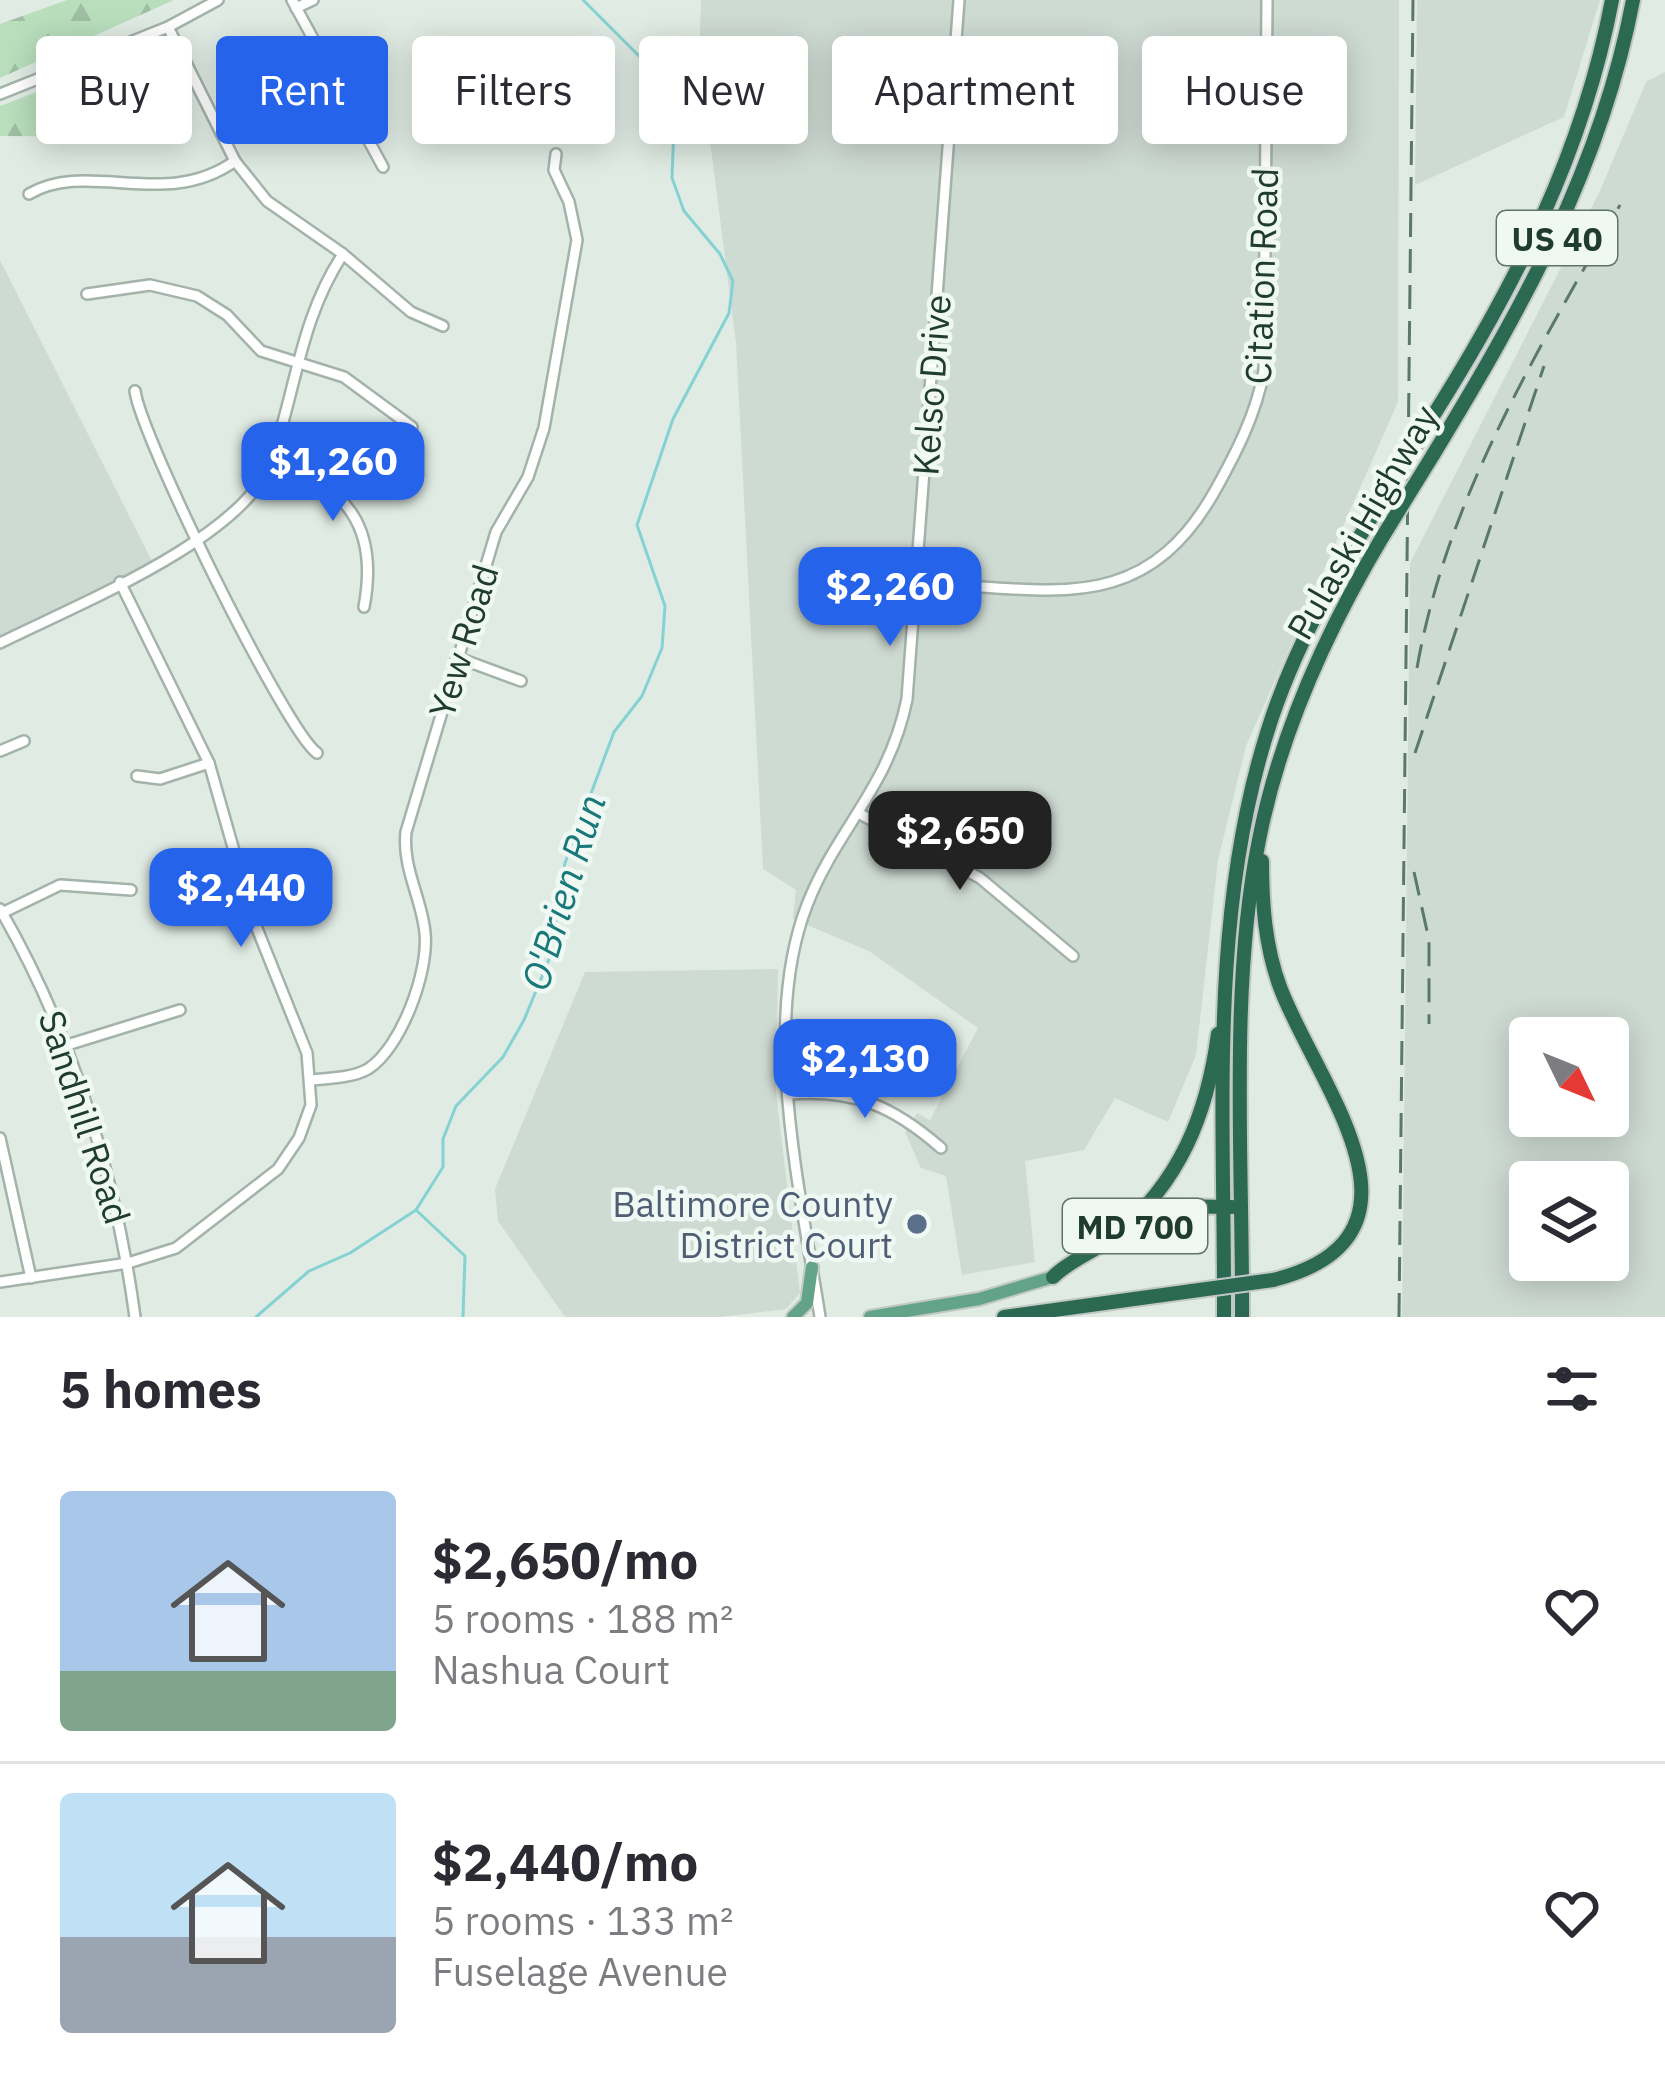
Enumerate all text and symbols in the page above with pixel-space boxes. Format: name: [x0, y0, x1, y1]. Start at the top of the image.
chip: Buy: [36, 36, 192, 144]
chip: Rent: [216, 36, 388, 144]
chip: Filters: [412, 36, 615, 144]
chip: New: [639, 36, 808, 144]
chip: Apartment: [832, 36, 1118, 144]
chip: House: [1142, 36, 1347, 144]
street label: Citation Road: [1234, 167, 1288, 385]
road number: US 40: [1497, 211, 1617, 265]
street label: Kelso Drive: [901, 293, 961, 477]
street label: Pulaski Highway: [1276, 396, 1448, 648]
pin: $1,260: [235, 422, 431, 524]
text: $1,260: [268, 435, 398, 486]
pin: $2,260: [792, 547, 988, 649]
street label: Yew Road: [417, 559, 509, 723]
text: $2,260: [825, 560, 955, 611]
water label: O'Brien Run: [509, 788, 617, 996]
pin: $2,650: [862, 791, 1058, 893]
text: $2,650: [895, 804, 1025, 855]
pin: $2,440: [143, 848, 339, 950]
text: $2,440: [176, 861, 306, 912]
street label: Sandhill Road: [28, 1004, 142, 1230]
north arrow: [1509, 1017, 1629, 1137]
map controls: [1509, 1017, 1629, 1281]
pin: $2,130: [767, 1019, 963, 1121]
text: $2,130: [800, 1032, 930, 1083]
button: layers: [1509, 1161, 1629, 1281]
place label: Baltimore County District Court: [612, 1180, 893, 1268]
road number: MD 700: [1063, 1199, 1207, 1253]
marker: Baltimore County District Court: [904, 1211, 930, 1237]
text: 5 homes: [60, 1356, 262, 1422]
icon: filters: [1539, 1356, 1605, 1422]
text: $2,650/mo: [432, 1527, 698, 1593]
icon: home: [156, 1539, 300, 1683]
icon: heart: [1539, 1578, 1605, 1644]
text: 5 rooms · 188 m²: [432, 1593, 734, 1644]
text: Nashua Court: [432, 1644, 670, 1695]
text: $2,440/mo: [432, 1829, 698, 1895]
icon: home: [156, 1841, 300, 1985]
icon: heart: [1539, 1880, 1605, 1946]
text: 5 rooms · 133 m²: [432, 1895, 734, 1946]
text: Fuselage Avenue: [432, 1946, 728, 1997]

